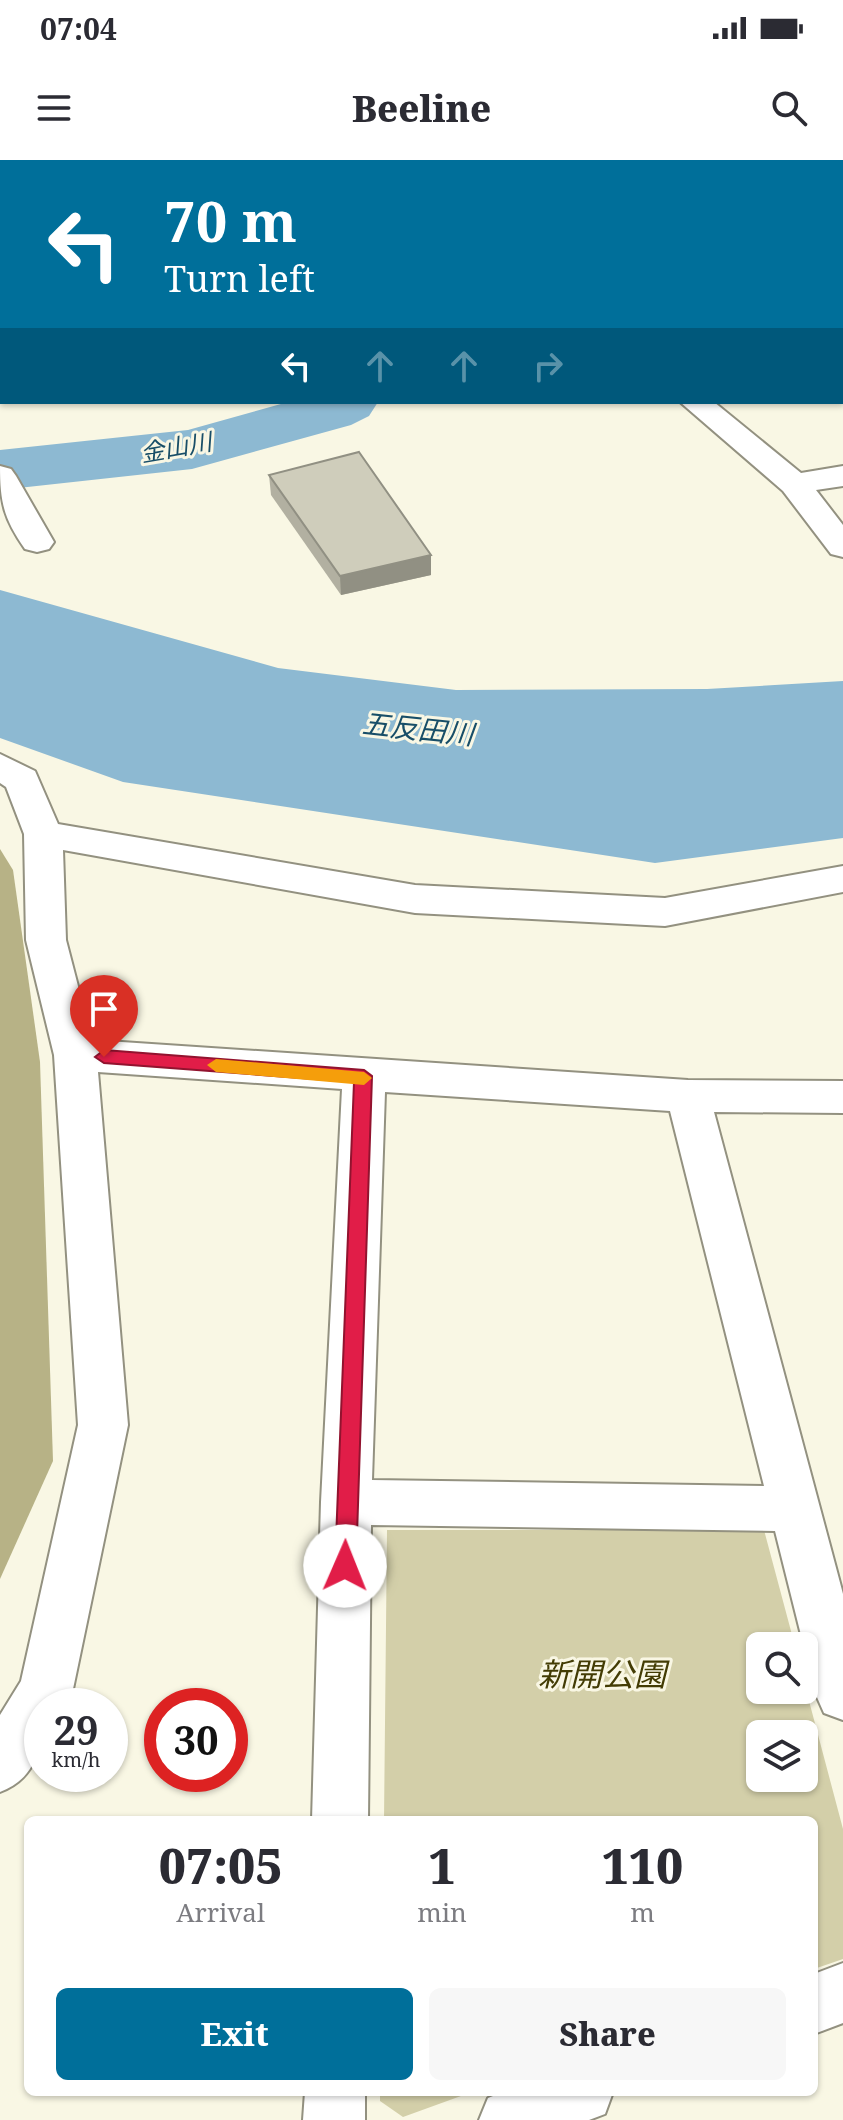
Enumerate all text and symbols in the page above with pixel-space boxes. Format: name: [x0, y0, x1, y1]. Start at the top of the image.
text: 07:04: [40, 8, 117, 49]
text: Beeline: [352, 84, 491, 133]
icon: menu: [32, 86, 76, 130]
icon: search: [767, 86, 811, 130]
text: 70 m: [164, 182, 297, 258]
icon: left: [32, 192, 136, 296]
text: Turn left: [164, 254, 315, 303]
icon: left: [274, 344, 318, 388]
icon: ahead: [358, 344, 402, 388]
icon: ahead: [442, 344, 486, 388]
icon: right: [526, 344, 570, 388]
water label: 金山川: [137, 424, 217, 469]
water label: 五反田川: [360, 703, 479, 753]
pin: [70, 975, 138, 1057]
icon: arrive: [82, 987, 126, 1031]
position arrow: [303, 1524, 387, 1608]
map controls: [746, 1632, 818, 1792]
button: search: [746, 1632, 818, 1704]
park label: 新開公園: [538, 1652, 670, 1695]
speed limit sign: 30: [144, 1688, 248, 1792]
text: 29: [53, 1702, 99, 1757]
button: layers: [746, 1720, 818, 1792]
text: km/h: [51, 1746, 101, 1773]
text: 07:05: [159, 1833, 283, 1898]
text: 1: [428, 1833, 456, 1898]
text: 110: [602, 1833, 683, 1898]
text: Arrival: [176, 1894, 265, 1930]
text: min: [417, 1894, 467, 1930]
text: m: [630, 1894, 655, 1930]
button: Exit: [56, 1988, 413, 2080]
button: Share: [429, 1988, 786, 2080]

